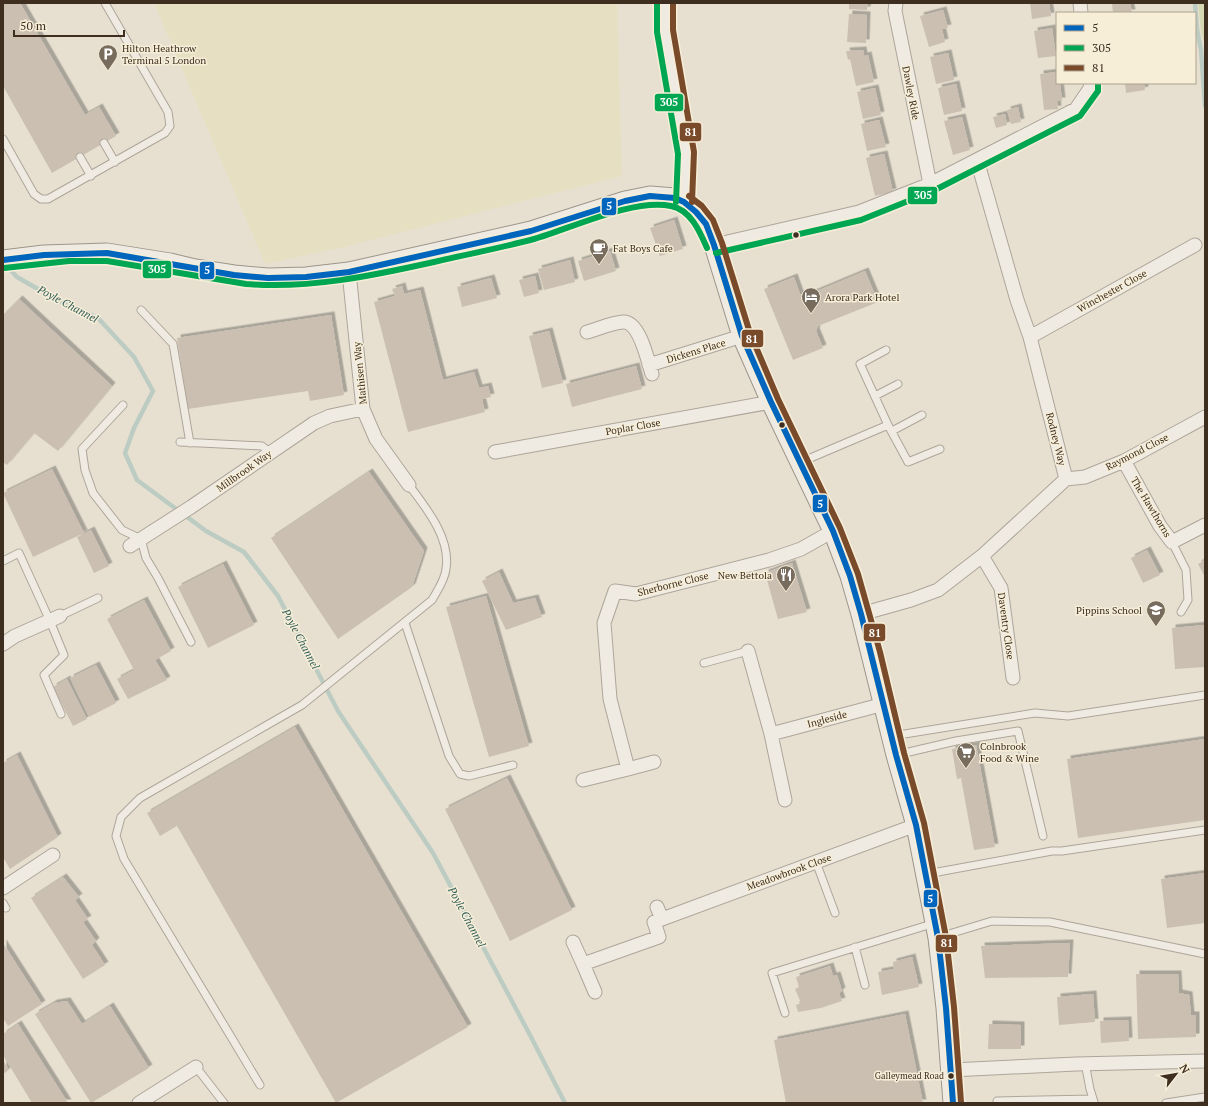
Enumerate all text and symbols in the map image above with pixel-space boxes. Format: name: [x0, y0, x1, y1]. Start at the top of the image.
scale bar: [14, 12, 124, 38]
legend: [1056, 12, 1196, 84]
text: 50 m: [20, 18, 47, 33]
text: 5: [1092, 20, 1098, 35]
text: 305: [1092, 40, 1111, 55]
place label: Hilton Heathrow Terminal 5 London: [122, 42, 206, 67]
parking icon: Hilton Heathrow Terminal 5 London: [97, 43, 119, 71]
text: 81: [1092, 60, 1105, 75]
street label: Dawley Ride: [899, 65, 923, 121]
line badge: 305: [654, 93, 684, 112]
text: 305: [660, 95, 678, 109]
line badge: 81: [679, 122, 702, 142]
text: 81: [685, 125, 697, 139]
line badge: 305: [907, 186, 938, 205]
text: 305: [914, 188, 932, 202]
line badge: 5: [601, 197, 617, 216]
text: 5: [606, 199, 612, 213]
unlabelled marker: [791, 230, 801, 240]
cafe icon: Fat Boys Cafe: [588, 237, 610, 265]
place label: Fat Boys Cafe: [613, 242, 673, 255]
line badge: 305: [142, 260, 172, 279]
line badge: 5: [199, 261, 215, 280]
text: 305: [148, 262, 166, 276]
text: 5: [204, 263, 210, 277]
street label: Winchester Close: [1075, 267, 1149, 315]
water label: Poyle Channel: [34, 282, 101, 326]
hotel icon: Arora Park Hotel: [800, 286, 822, 314]
place label: Arora Park Hotel: [825, 291, 899, 304]
line badge: 81: [741, 329, 764, 348]
text: 81: [746, 332, 758, 346]
street label: Dickens Place: [665, 336, 727, 366]
street label: Mathisen Way: [350, 340, 370, 405]
street label: Rodney Way: [1043, 411, 1069, 468]
street label: Poplar Close: [605, 416, 661, 438]
unlabelled marker: [777, 420, 787, 430]
street label: Raymond Close: [1103, 431, 1171, 473]
street label: Millbrook Way: [214, 447, 275, 495]
street label: The Hawthorns: [1128, 474, 1174, 540]
line badge: 5: [812, 494, 828, 513]
text: 5: [817, 497, 823, 511]
restaurant icon: New Bettola: [775, 564, 797, 592]
street label: Sherborne Close: [636, 569, 710, 599]
place label: New Bettola: [718, 569, 772, 582]
street label: Daventry Close: [995, 592, 1017, 660]
school or university icon: Pippins School: [1145, 599, 1167, 627]
place label: Pippins School: [1076, 604, 1142, 617]
water label: Poyle Channel: [279, 605, 323, 672]
line badge: 81: [863, 623, 886, 642]
text: 81: [869, 626, 881, 640]
street label: Ingleside: [806, 707, 848, 731]
place label: Colnbrook Food & Wine: [980, 740, 1039, 765]
supermarket icon: Colnbrook Food & Wine: [955, 741, 977, 769]
street label: Meadowbrook Close: [745, 851, 833, 893]
water label: Poyle Channel: [445, 883, 489, 950]
line badge: 5: [923, 889, 938, 908]
text: 5: [927, 892, 933, 906]
line badge: 81: [935, 934, 958, 953]
text: 81: [941, 936, 953, 950]
north arrow: [1156, 1054, 1196, 1094]
text: N: [1176, 1062, 1193, 1077]
place label: Galleymead Road: [875, 1070, 944, 1082]
marker: Galleymead Road: [946, 1071, 956, 1081]

